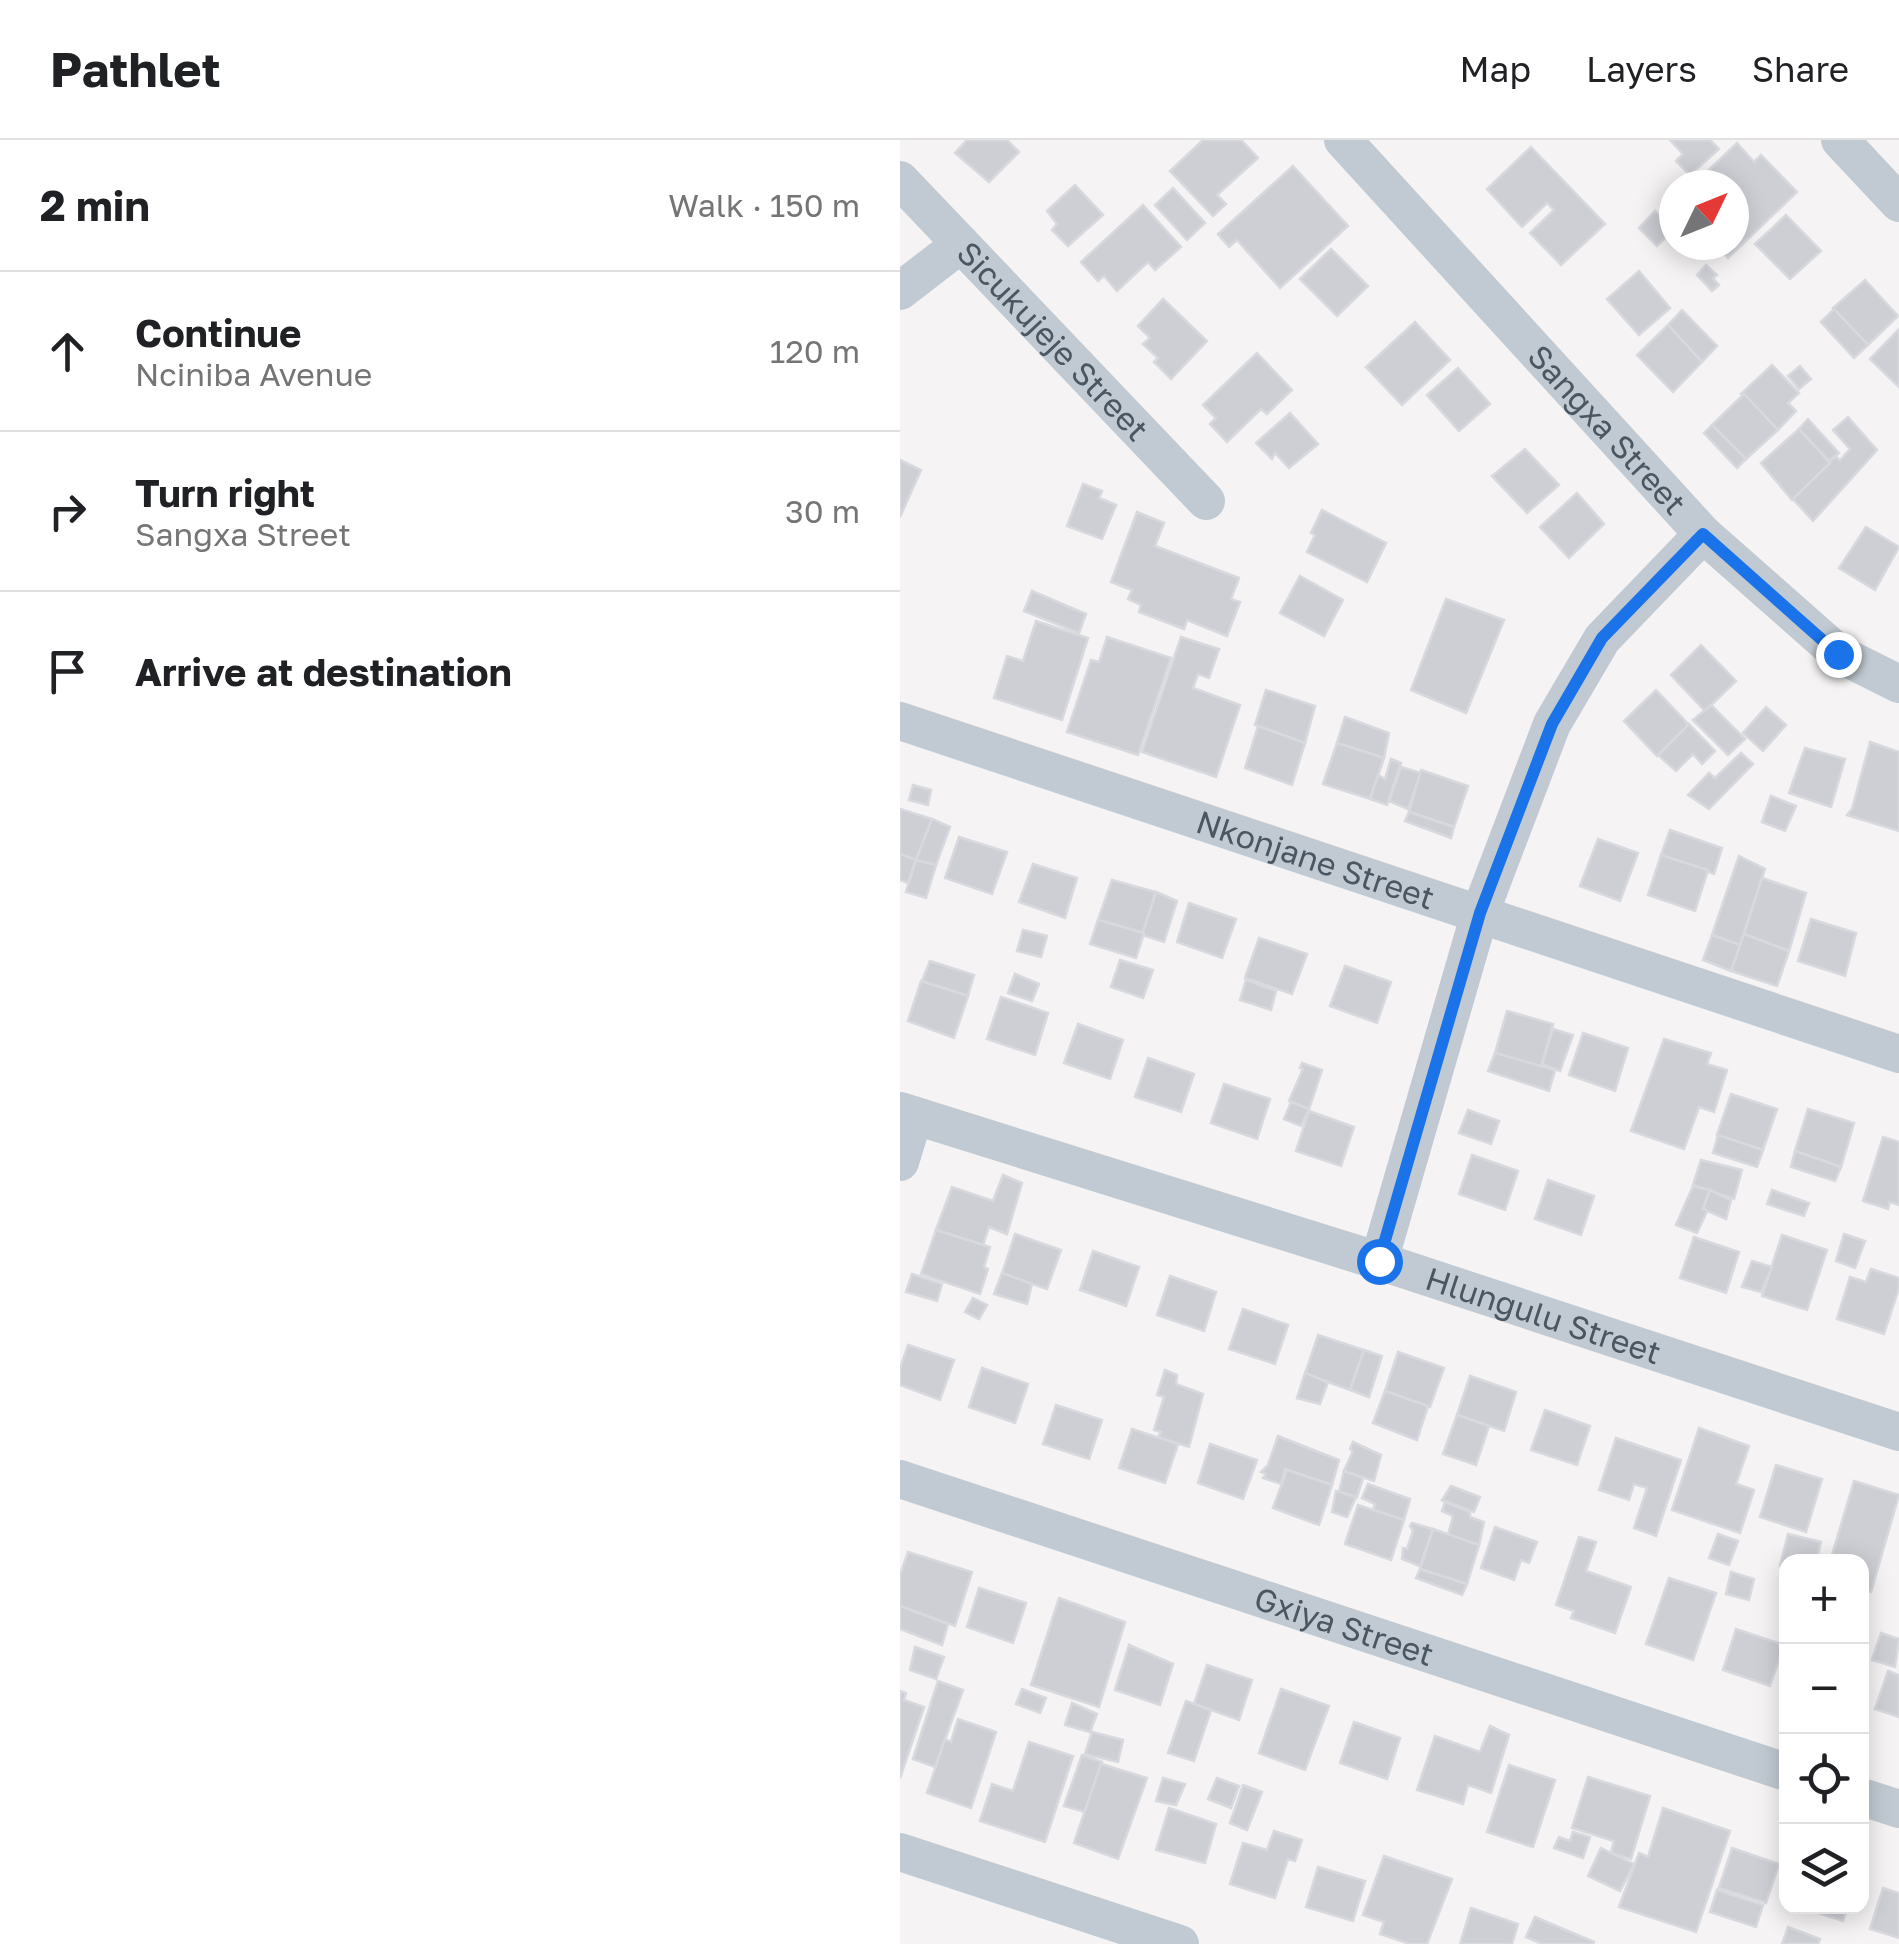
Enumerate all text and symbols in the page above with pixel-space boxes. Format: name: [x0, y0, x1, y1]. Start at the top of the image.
text: Pathlet: [50, 40, 221, 98]
text: Map: [1460, 48, 1531, 90]
text: Layers: [1586, 48, 1697, 90]
text: Share: [1752, 48, 1849, 90]
north arrow: [1659, 170, 1749, 260]
text: 2 min: [40, 180, 150, 230]
text: Walk · 150 m: [668, 186, 860, 224]
street label: Sicukujeje Street: [950, 233, 1157, 448]
text: Continue: [135, 310, 301, 355]
icon: ahead: [40, 324, 95, 379]
text: 120 m: [770, 332, 860, 370]
street label: Sangxa Street: [1521, 337, 1694, 522]
text: Nciniba Avenue: [135, 355, 372, 393]
text: Turn right: [135, 470, 315, 515]
icon: right: [40, 484, 95, 539]
text: 30 m: [785, 492, 860, 530]
text: Sangxa Street: [135, 515, 351, 553]
route end: [1816, 632, 1862, 678]
icon: arrive: [40, 644, 95, 699]
text: Arrive at destination: [135, 649, 512, 694]
street label: Nkonjane Street: [1192, 802, 1439, 917]
route start: [1357, 1239, 1403, 1285]
street label: Hlungulu Street: [1421, 1259, 1666, 1371]
map controls: [1779, 1554, 1869, 1914]
button: +: [1779, 1554, 1869, 1644]
street label: Gxiya Street: [1250, 1579, 1439, 1673]
button: −: [1779, 1644, 1869, 1734]
button: locate: [1779, 1734, 1869, 1824]
button: layers: [1779, 1824, 1869, 1914]

